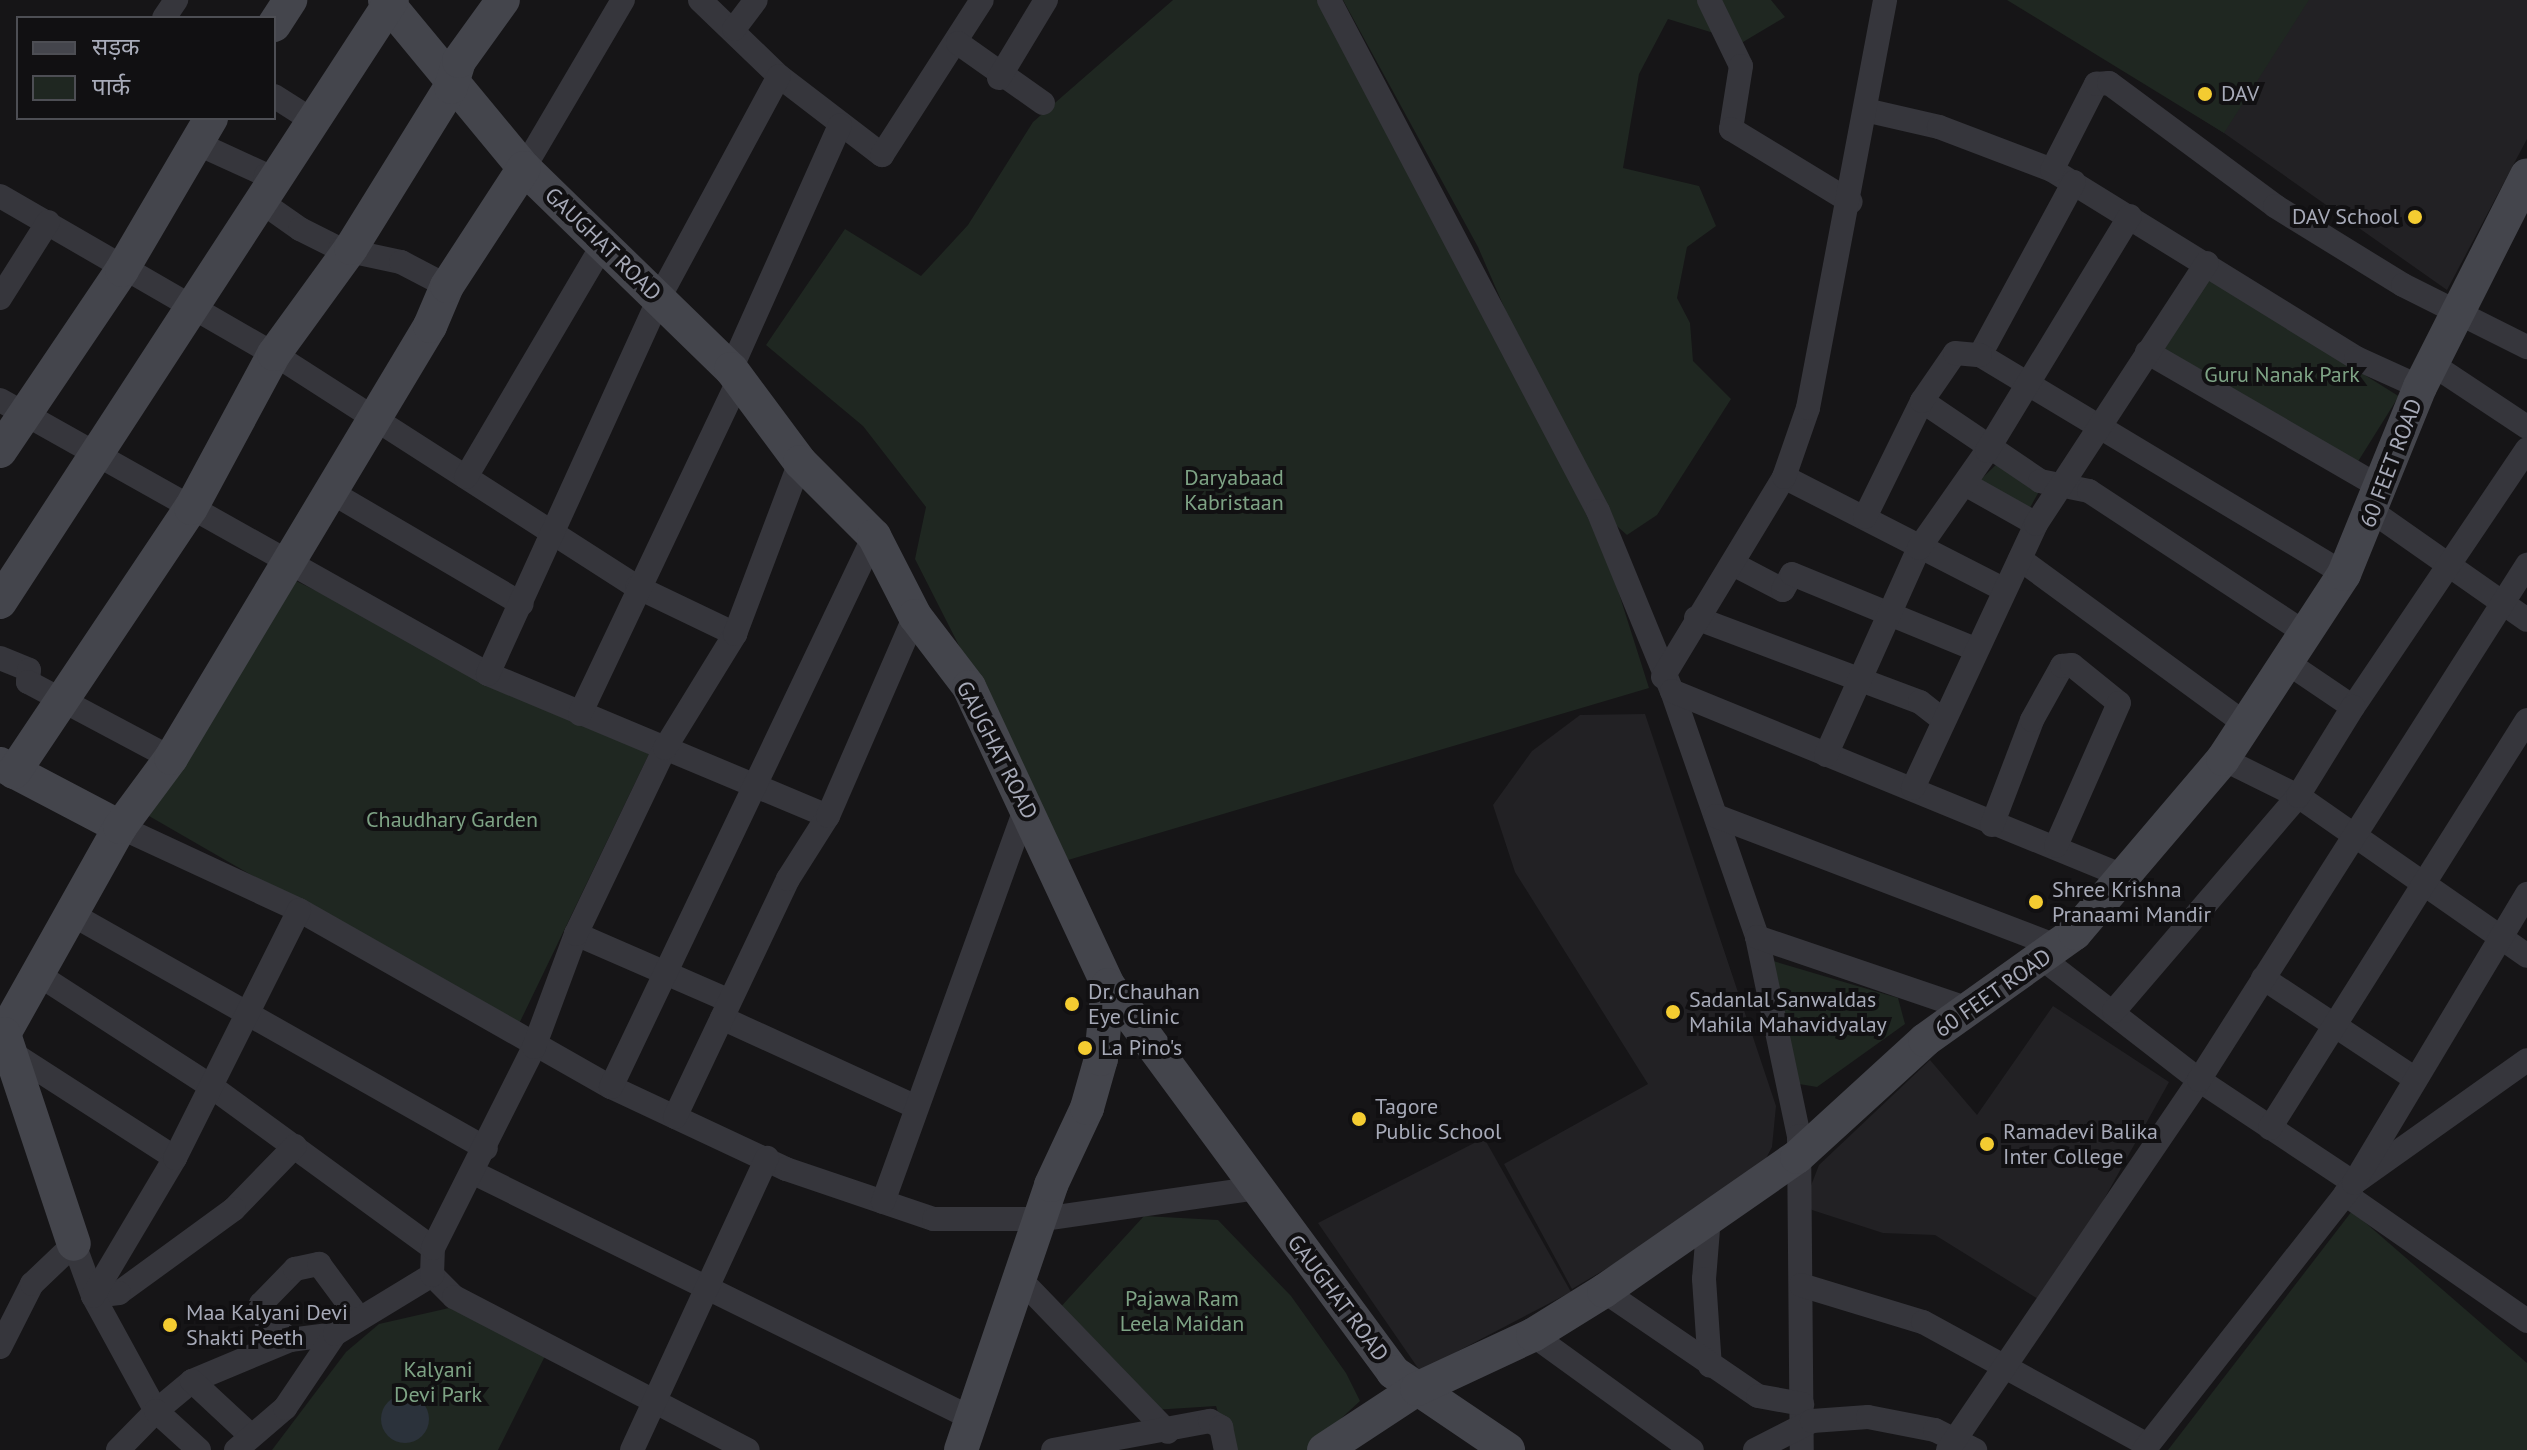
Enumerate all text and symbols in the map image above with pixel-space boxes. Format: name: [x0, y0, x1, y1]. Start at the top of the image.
legend: [16, 16, 276, 120]
text: सड़क: [92, 31, 140, 62]
text: पार्क: [92, 71, 130, 102]
place label: DAV: [2221, 81, 2259, 107]
marker: DAV: [2196, 85, 2214, 103]
street label: GAUGHAT ROAD: [539, 182, 667, 306]
place label: DAV School: [2291, 204, 2399, 230]
marker: DAV School: [2406, 208, 2424, 226]
park label: Guru Nanak Park: [2204, 362, 2360, 388]
street label: 60 FEET ROAD: [2354, 394, 2428, 532]
park label: Daryabaad Kabristaan: [1184, 464, 1284, 516]
street label: GAUGHAT ROAD: [951, 676, 1043, 824]
park label: Chaudhary Garden: [366, 807, 538, 833]
place label: Shree Krishna Pranaami Mandir: [2052, 876, 2211, 928]
marker: Shree Krishna Pranaami Mandir: [2027, 893, 2045, 911]
street label: 60 FEET ROAD: [1929, 943, 2057, 1043]
place label: Dr. Chauhan Eye Clinic: [1088, 978, 1201, 1030]
place label: Sadanlal Sanwaldas Mahila Mahavidyalay: [1689, 986, 1887, 1038]
marker: Dr. Chauhan Eye Clinic: [1063, 995, 1081, 1013]
marker: Sadanlal Sanwaldas Mahila Mahavidyalay: [1664, 1003, 1682, 1021]
place label: La Pino's: [1101, 1035, 1182, 1061]
marker: La Pino's: [1076, 1039, 1094, 1057]
place label: Tagore Public School: [1375, 1093, 1502, 1144]
marker: Tagore Public School: [1350, 1110, 1368, 1128]
place label: Ramadevi Balika Inter College: [2003, 1118, 2158, 1170]
marker: Ramadevi Balika Inter College: [1978, 1135, 1996, 1153]
street label: GAUGHAT ROAD: [1282, 1229, 1394, 1367]
park label: Pajawa Ram Leela Maidan: [1120, 1285, 1244, 1336]
place label: Maa Kalyani Devi Shakti Peeth: [186, 1299, 348, 1350]
marker: Maa Kalyani Devi Shakti Peeth: [161, 1316, 179, 1334]
park label: Kalyani Devi Park: [394, 1356, 482, 1408]

